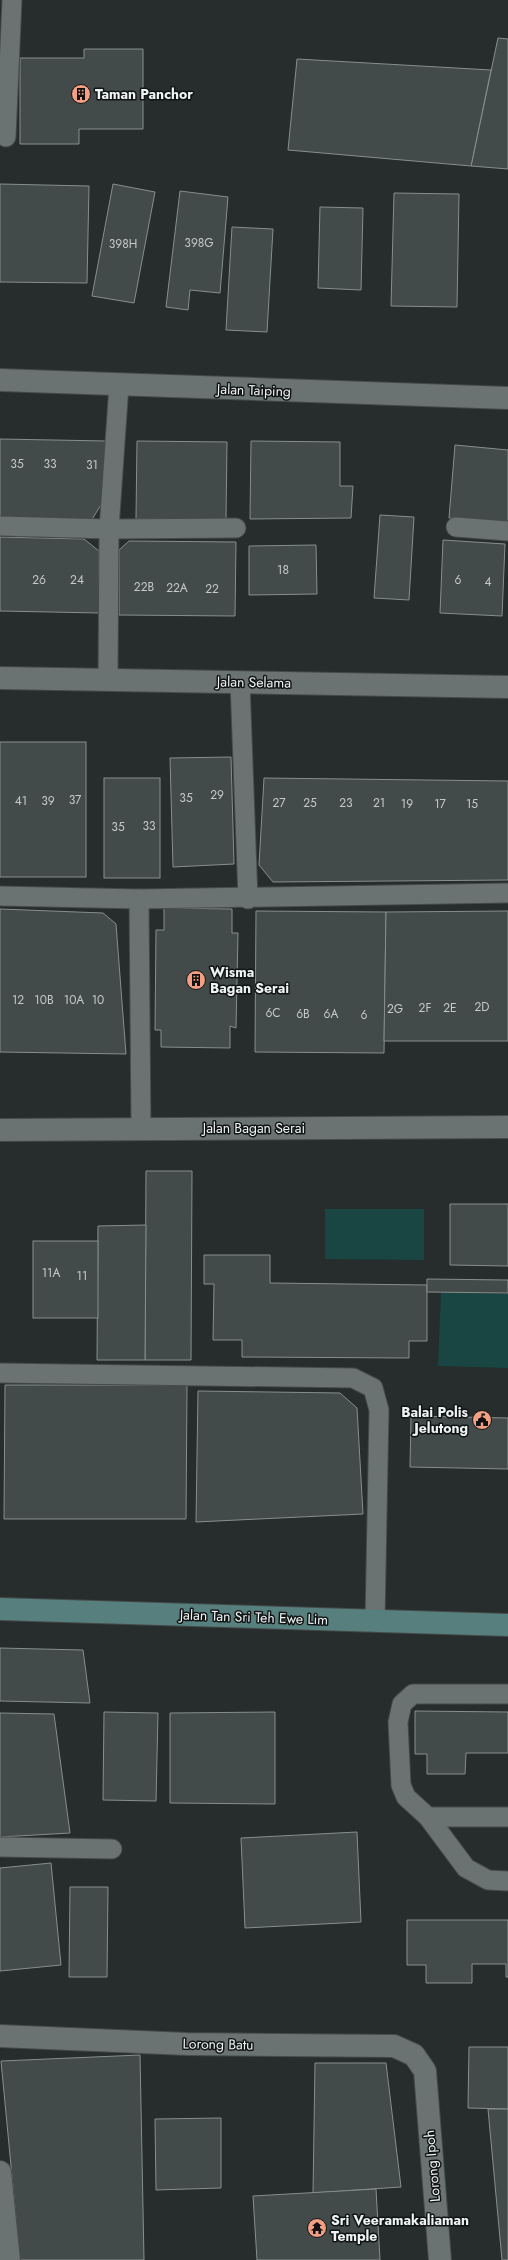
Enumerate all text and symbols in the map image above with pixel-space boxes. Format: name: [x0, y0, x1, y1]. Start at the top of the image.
building icon: Taman Panchor: [70, 83, 92, 105]
place label: Taman Panchor: [95, 84, 193, 104]
house number: 398G: [184, 234, 214, 252]
house number: 398H: [109, 235, 137, 253]
street label: Jalan Taiping: [215, 379, 291, 401]
house number: 35: [10, 455, 24, 473]
house number: 33: [43, 455, 57, 473]
house number: 31: [86, 456, 98, 474]
house number: 18: [277, 561, 289, 579]
house number: 26: [32, 571, 46, 589]
house number: 24: [70, 571, 84, 589]
house number: 6: [455, 571, 462, 589]
house number: 4: [485, 573, 492, 591]
house number: 22B: [134, 578, 154, 596]
house number: 22A: [166, 579, 188, 597]
house number: 22: [205, 580, 219, 598]
street label: Jalan Selama: [215, 671, 291, 693]
house number: 29: [210, 786, 224, 804]
house number: 35: [179, 789, 193, 807]
house number: 37: [69, 791, 82, 809]
house number: 41: [15, 792, 27, 810]
house number: 39: [41, 792, 55, 810]
house number: 27: [272, 794, 286, 812]
house number: 25: [303, 794, 317, 812]
house number: 23: [339, 794, 353, 812]
house number: 21: [373, 794, 385, 812]
house number: 19: [401, 795, 413, 813]
house number: 17: [434, 795, 447, 813]
house number: 15: [466, 795, 478, 813]
house number: 33: [142, 817, 156, 835]
house number: 35: [111, 818, 125, 836]
place label: Wisma Bagan Serai: [210, 962, 289, 998]
building icon: Wisma Bagan Serai: [185, 969, 207, 991]
house number: 12: [12, 991, 24, 1009]
house number: 10B: [34, 991, 54, 1009]
house number: 10A: [64, 991, 84, 1009]
house number: 10: [92, 991, 104, 1009]
house number: 2D: [475, 998, 490, 1016]
house number: 2F: [419, 999, 431, 1017]
house number: 2E: [443, 999, 457, 1017]
house number: 2G: [387, 1000, 403, 1018]
house number: 6C: [265, 1004, 281, 1022]
house number: 6B: [296, 1005, 310, 1023]
house number: 6A: [324, 1005, 338, 1023]
house number: 6: [361, 1006, 368, 1024]
street label: Jalan Bagan Serai: [201, 1118, 305, 1138]
house number: 11A: [42, 1264, 60, 1282]
house number: 11: [77, 1267, 87, 1285]
place label: Balai Polis Jelutong: [401, 1402, 469, 1438]
public building icon: Balai Polis Jelutong: [471, 1409, 493, 1431]
street label: Jalan Tan Sri Teh Ewe Lim: [177, 1604, 329, 1630]
street label: Lorong Batu: [182, 2033, 254, 2055]
street label: Lorong Ipoh: [419, 2129, 445, 2203]
place label: Sri Veeramakaliaman Temple: [331, 2210, 469, 2246]
temple icon: Sri Veeramakaliaman Temple: [306, 2217, 328, 2239]

